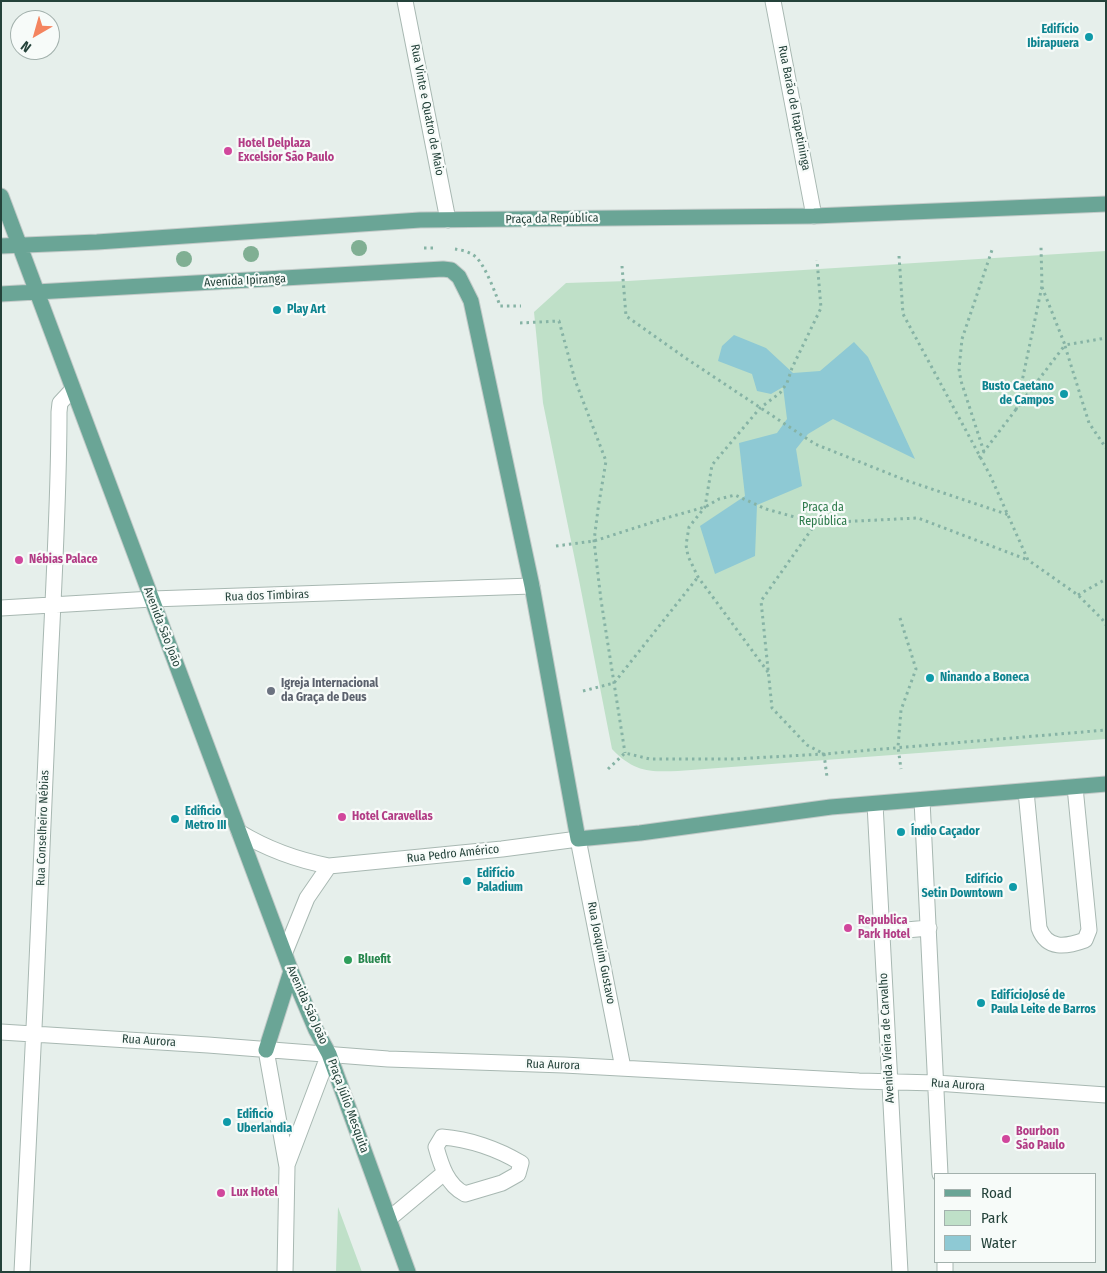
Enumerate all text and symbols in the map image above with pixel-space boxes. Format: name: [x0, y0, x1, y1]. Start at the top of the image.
north arrow: [10, 10, 60, 60]
place label: Edifício Ibirapuera: [1027, 23, 1079, 51]
marker: Edifício Ibirapuera: [1083, 31, 1095, 43]
text: N: [18, 37, 35, 56]
street label: Rua Vinte e Quatro de Maio: [407, 43, 447, 177]
street label: Rua Barão de Itapetininga: [775, 44, 813, 172]
place label: Hotel Delplaza Excelsior São Paulo: [238, 137, 334, 165]
marker: Hotel Delplaza Excelsior São Paulo: [222, 145, 234, 157]
street label: Praça da República: [505, 211, 599, 227]
street label: Avenida Ipiranga: [204, 272, 286, 290]
place label: Play Art: [287, 303, 326, 317]
marker: Play Art: [271, 304, 283, 316]
place label: Busto Caetano de Campos: [982, 380, 1054, 408]
marker: Busto Caetano de Campos: [1058, 388, 1070, 400]
park label: Praça da República: [799, 501, 847, 529]
place label: Nébias Palace: [29, 553, 98, 567]
marker: Nébias Palace: [13, 554, 25, 566]
street label: Avenida São João: [140, 585, 184, 669]
street label: Rua dos Timbiras: [225, 587, 309, 605]
place label: Ninando a Boneca: [940, 671, 1029, 685]
marker: Ninando a Boneca: [924, 672, 936, 684]
place label: Igreja Internacional da Graça de Deus: [281, 677, 378, 705]
marker: Igreja Internacional da Graça de Deus: [265, 685, 277, 697]
street label: Rua Conselheiro Nébias: [34, 770, 52, 886]
place label: Edificio Metro III: [185, 805, 227, 833]
place label: Hotel Caravellas: [352, 810, 433, 824]
marker: Hotel Caravellas: [336, 811, 348, 823]
marker: Edificio Metro III: [169, 813, 181, 825]
place label: Índio Caçador: [911, 825, 980, 839]
marker: Índio Caçador: [895, 826, 907, 838]
street label: Rua Pedro Américo: [406, 842, 500, 866]
place label: Edifício Paladium: [477, 867, 523, 895]
place label: Edifício Setin Downtown: [922, 873, 1003, 901]
marker: Edifício Paladium: [461, 875, 473, 887]
marker: Edifício Setin Downtown: [1007, 881, 1019, 893]
street label: Rua Joaquim Gustavo: [584, 901, 618, 1005]
place label: Republica Park Hotel: [858, 914, 910, 942]
marker: Republica Park Hotel: [842, 922, 854, 934]
place label: Bluefit: [358, 953, 391, 967]
marker: Bluefit: [342, 954, 354, 966]
street label: Avenida São João: [283, 963, 331, 1047]
street label: Avenida Vieira de Carvalho: [876, 972, 898, 1104]
place label: EdifícioJosé de Paula Leite de Barros: [991, 989, 1096, 1017]
marker: EdifícioJosé de Paula Leite de Barros: [975, 997, 987, 1009]
street label: Rua Aurora: [122, 1032, 176, 1050]
street label: Praça Júlio Mesquita: [324, 1057, 372, 1155]
street label: Rua Aurora: [526, 1057, 580, 1073]
street label: Rua Aurora: [931, 1076, 985, 1094]
place label: Edificio Uberlandia: [237, 1108, 292, 1136]
marker: Edificio Uberlandia: [221, 1116, 233, 1128]
place label: Bourbon São Paulo: [1016, 1125, 1065, 1153]
marker: Bourbon São Paulo: [1000, 1133, 1012, 1145]
legend: [934, 1173, 1097, 1263]
text: Road: [981, 1184, 1012, 1202]
place label: Lux Hotel: [231, 1186, 278, 1200]
marker: Lux Hotel: [215, 1187, 227, 1199]
text: Park: [981, 1209, 1008, 1227]
text: Water: [981, 1234, 1016, 1252]

